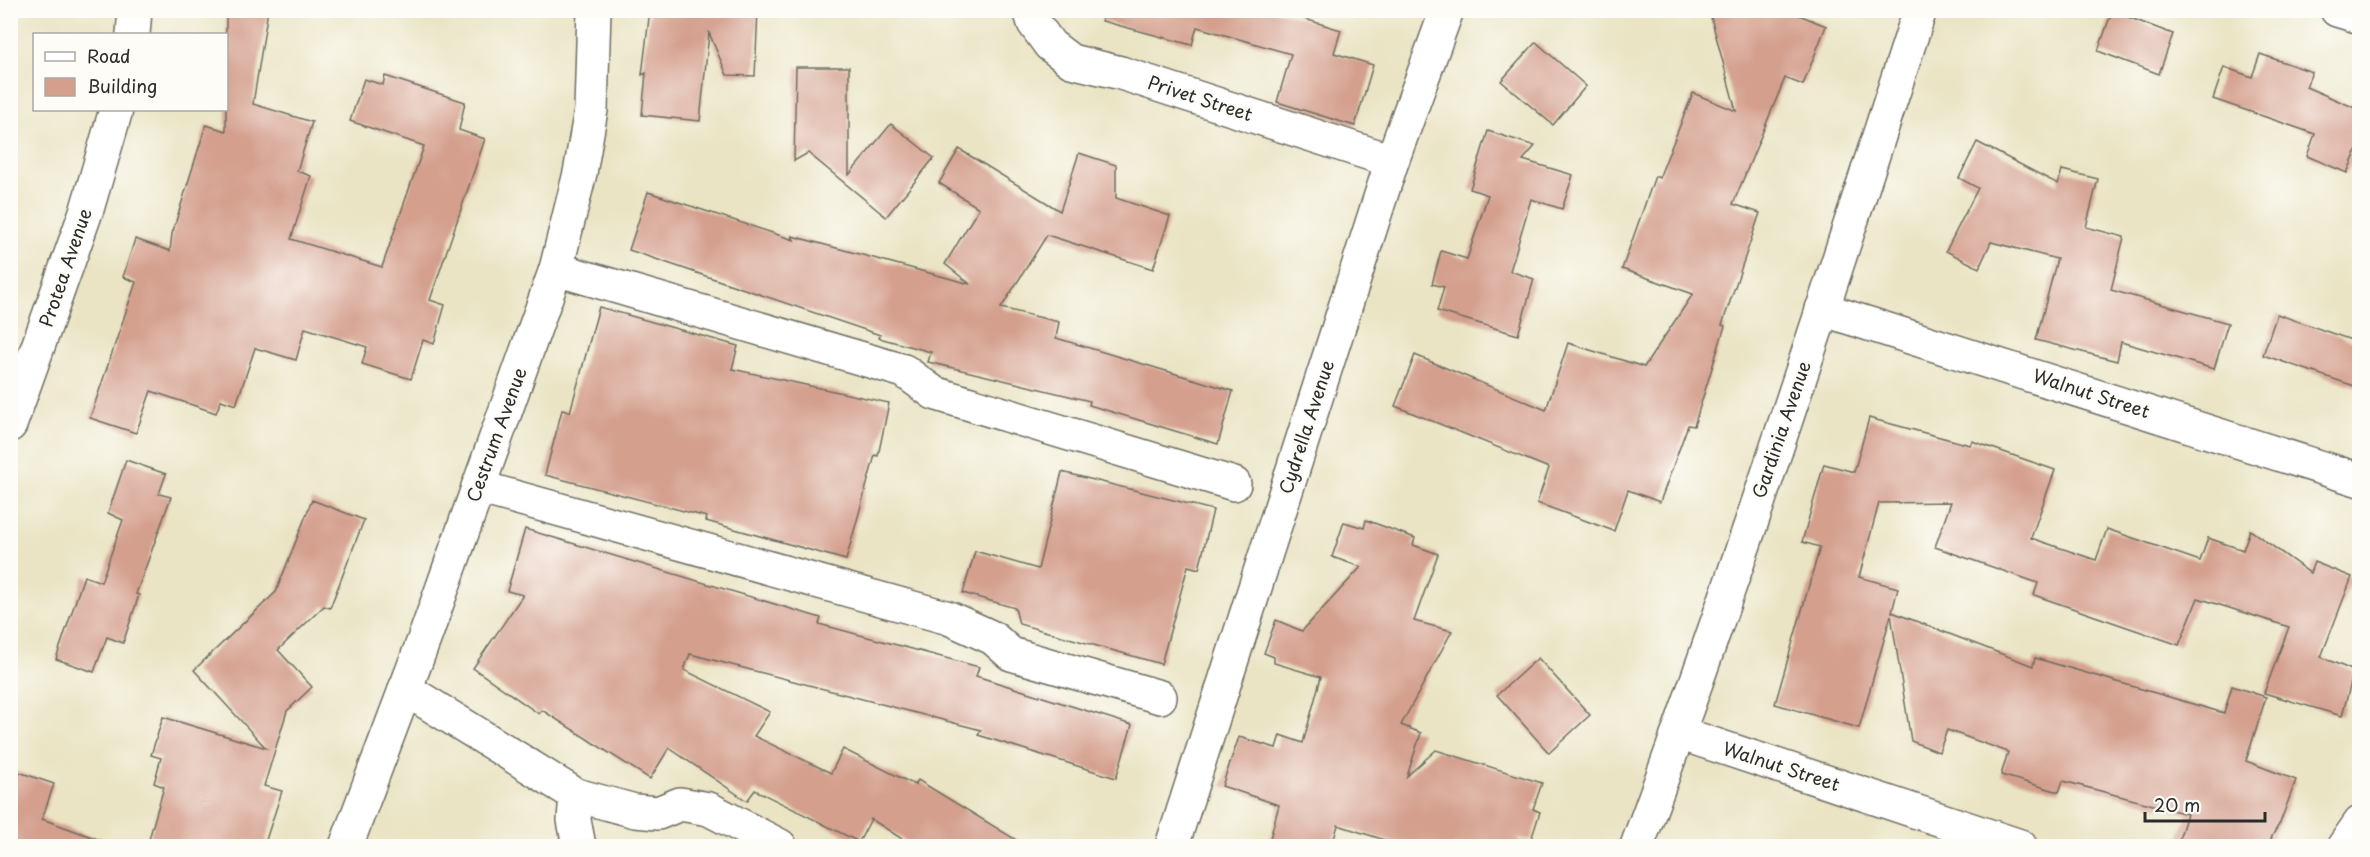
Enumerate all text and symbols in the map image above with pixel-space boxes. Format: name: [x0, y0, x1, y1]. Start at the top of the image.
legend: [33, 33, 228, 111]
text: Road: [87, 42, 131, 69]
street label: Privet Street: [1145, 68, 1256, 127]
text: Building: [87, 72, 157, 99]
street label: Protea Avenue: [32, 204, 98, 331]
street label: Cydrella Avenue: [1271, 356, 1340, 497]
street label: Gardinia Avenue: [1744, 357, 1817, 502]
street label: Walnut Street: [2030, 361, 2153, 424]
street label: Cestrum Avenue: [459, 363, 533, 506]
street label: Walnut Street: [1720, 734, 1843, 797]
scale bar: [2145, 785, 2265, 823]
text: 20 m: [2154, 791, 2200, 818]

